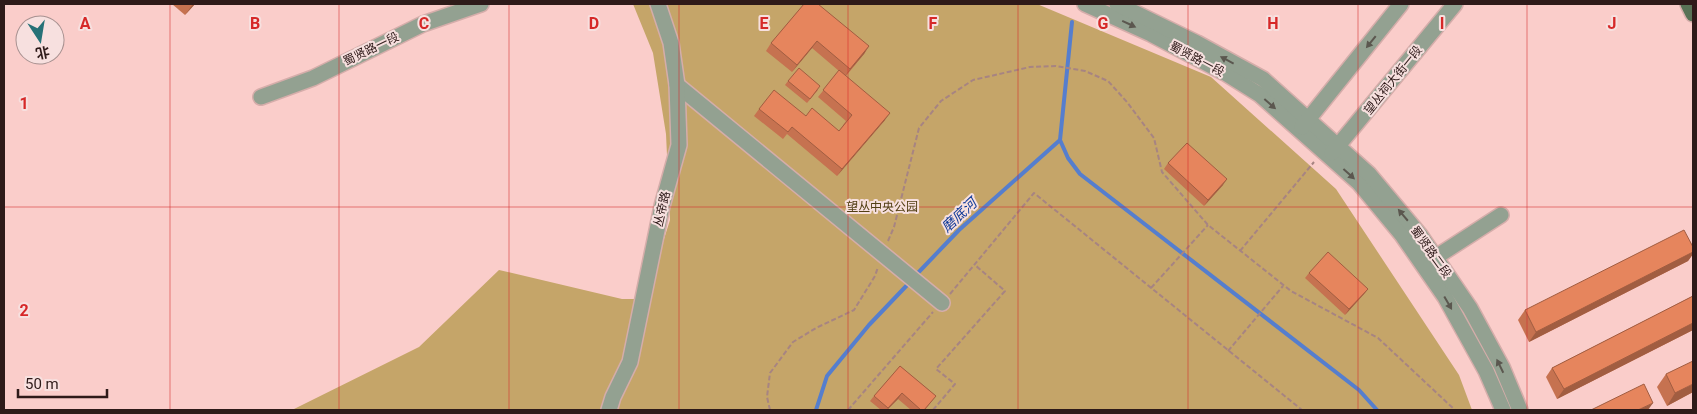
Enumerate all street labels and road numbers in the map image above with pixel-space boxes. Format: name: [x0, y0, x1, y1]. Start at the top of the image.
street label: 蜀贤路一段: [341, 30, 401, 68]
street label: 蜀贤路一段: [1167, 39, 1227, 79]
street label: 望丛祠大街一段: [1361, 43, 1425, 117]
street label: 丛帝路: [651, 190, 673, 228]
street label: 蜀贤路二段: [1408, 224, 1454, 280]

